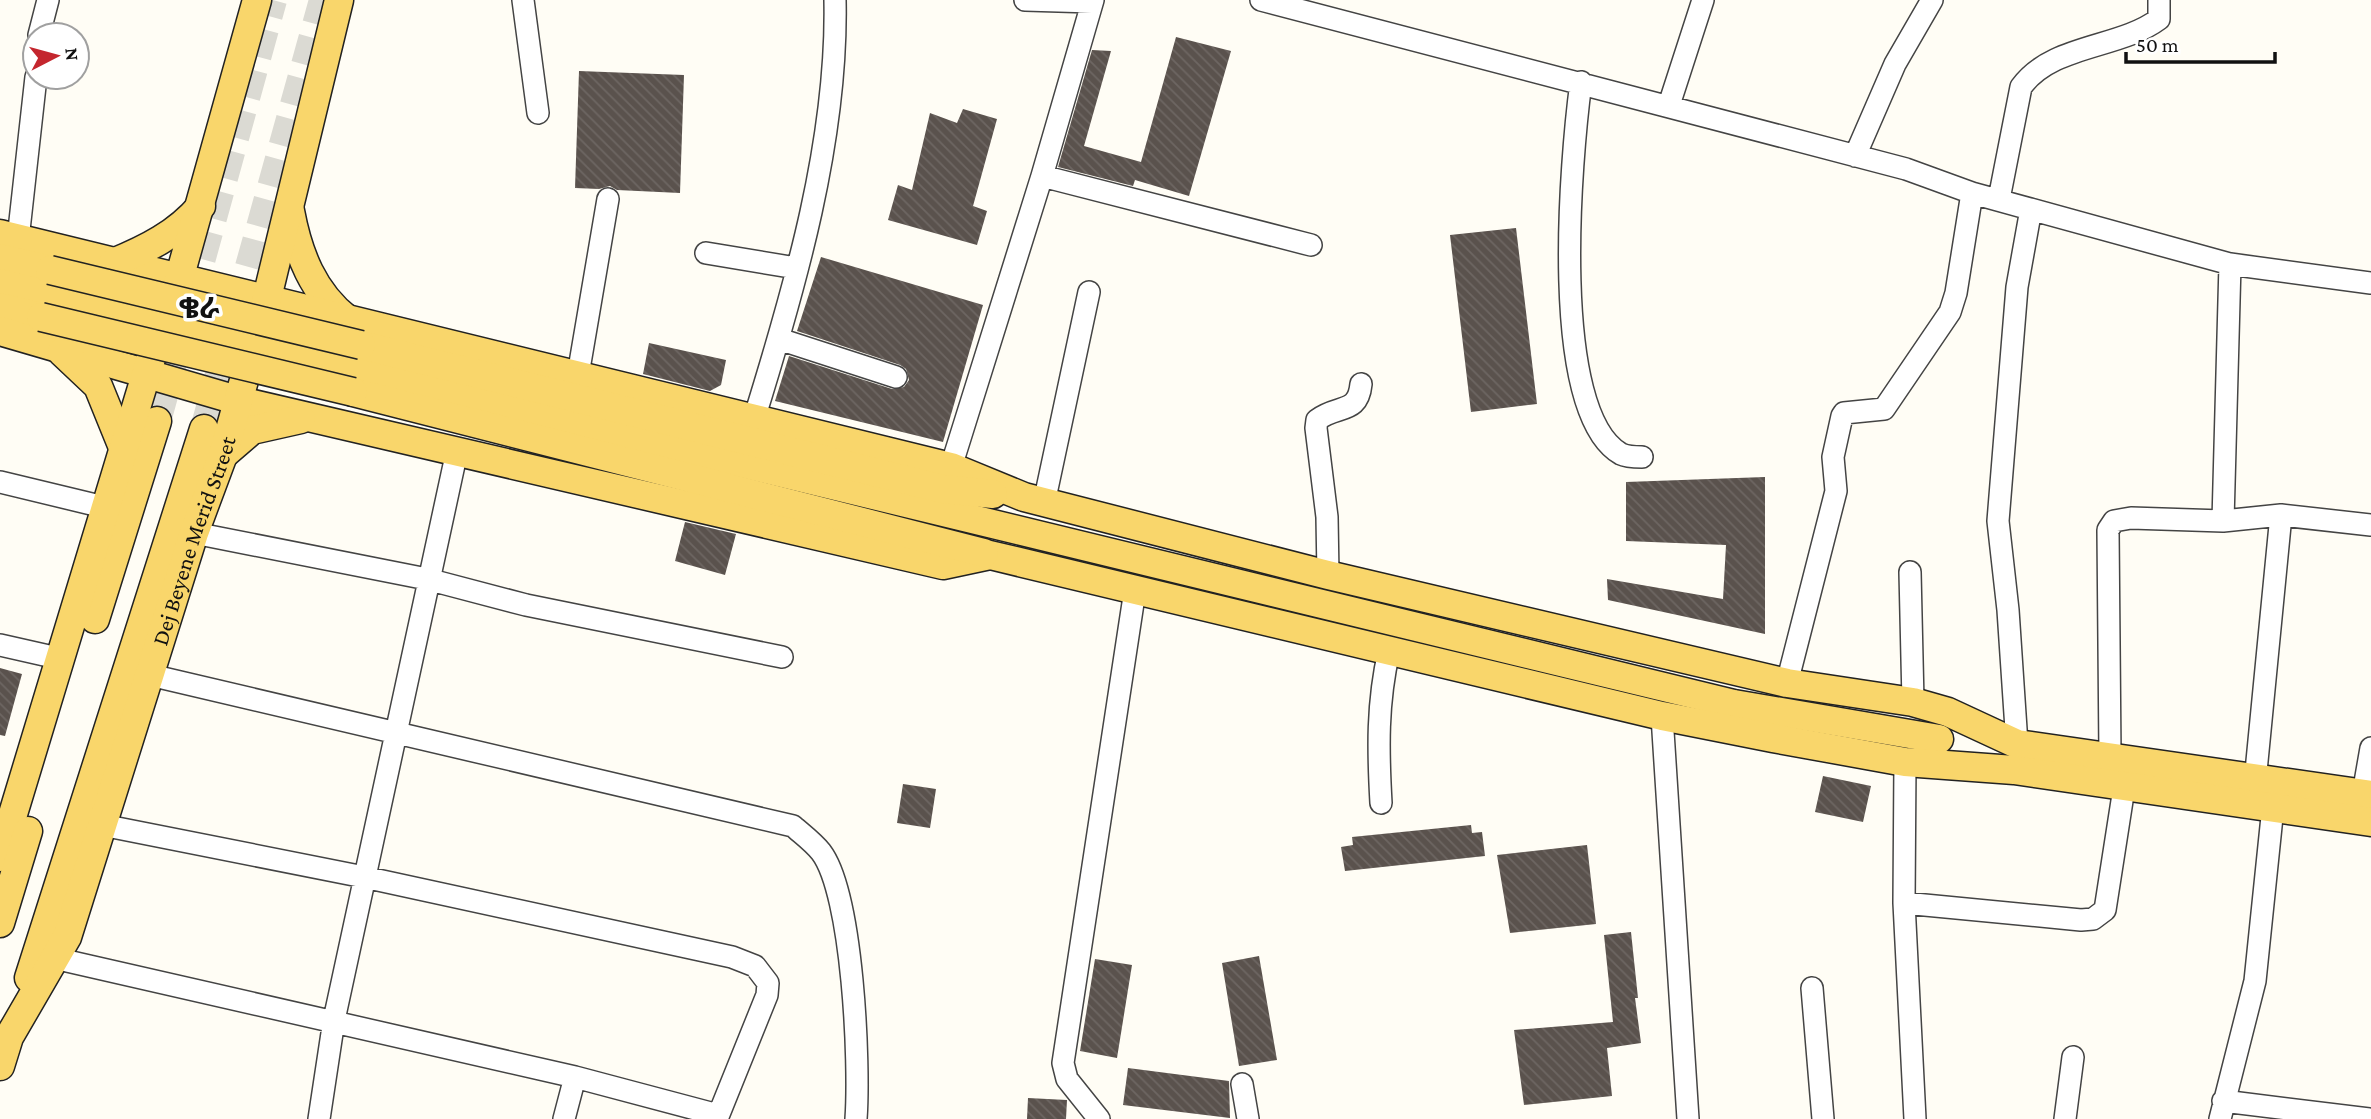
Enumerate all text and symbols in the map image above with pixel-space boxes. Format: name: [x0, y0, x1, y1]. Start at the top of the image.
north arrow: [21, 21, 91, 91]
scale bar: [2126, 21, 2275, 65]
text: 50 m: [2136, 33, 2179, 57]
text: N: [61, 47, 84, 62]
district label: ቄራ: [178, 291, 220, 324]
street label: Dej Beyene Merid Street: [147, 433, 241, 649]

